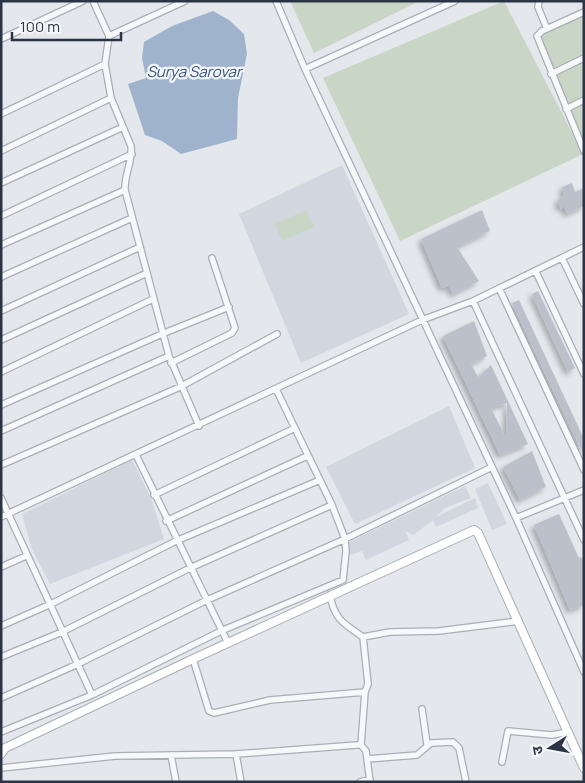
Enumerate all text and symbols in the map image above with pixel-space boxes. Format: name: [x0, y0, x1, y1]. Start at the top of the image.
scale bar: [12, 10, 121, 42]
text: 100 m: [20, 16, 60, 37]
water label: Surya Sarovar: [147, 61, 244, 82]
north arrow: [525, 723, 575, 773]
text: उ: [526, 744, 547, 756]

